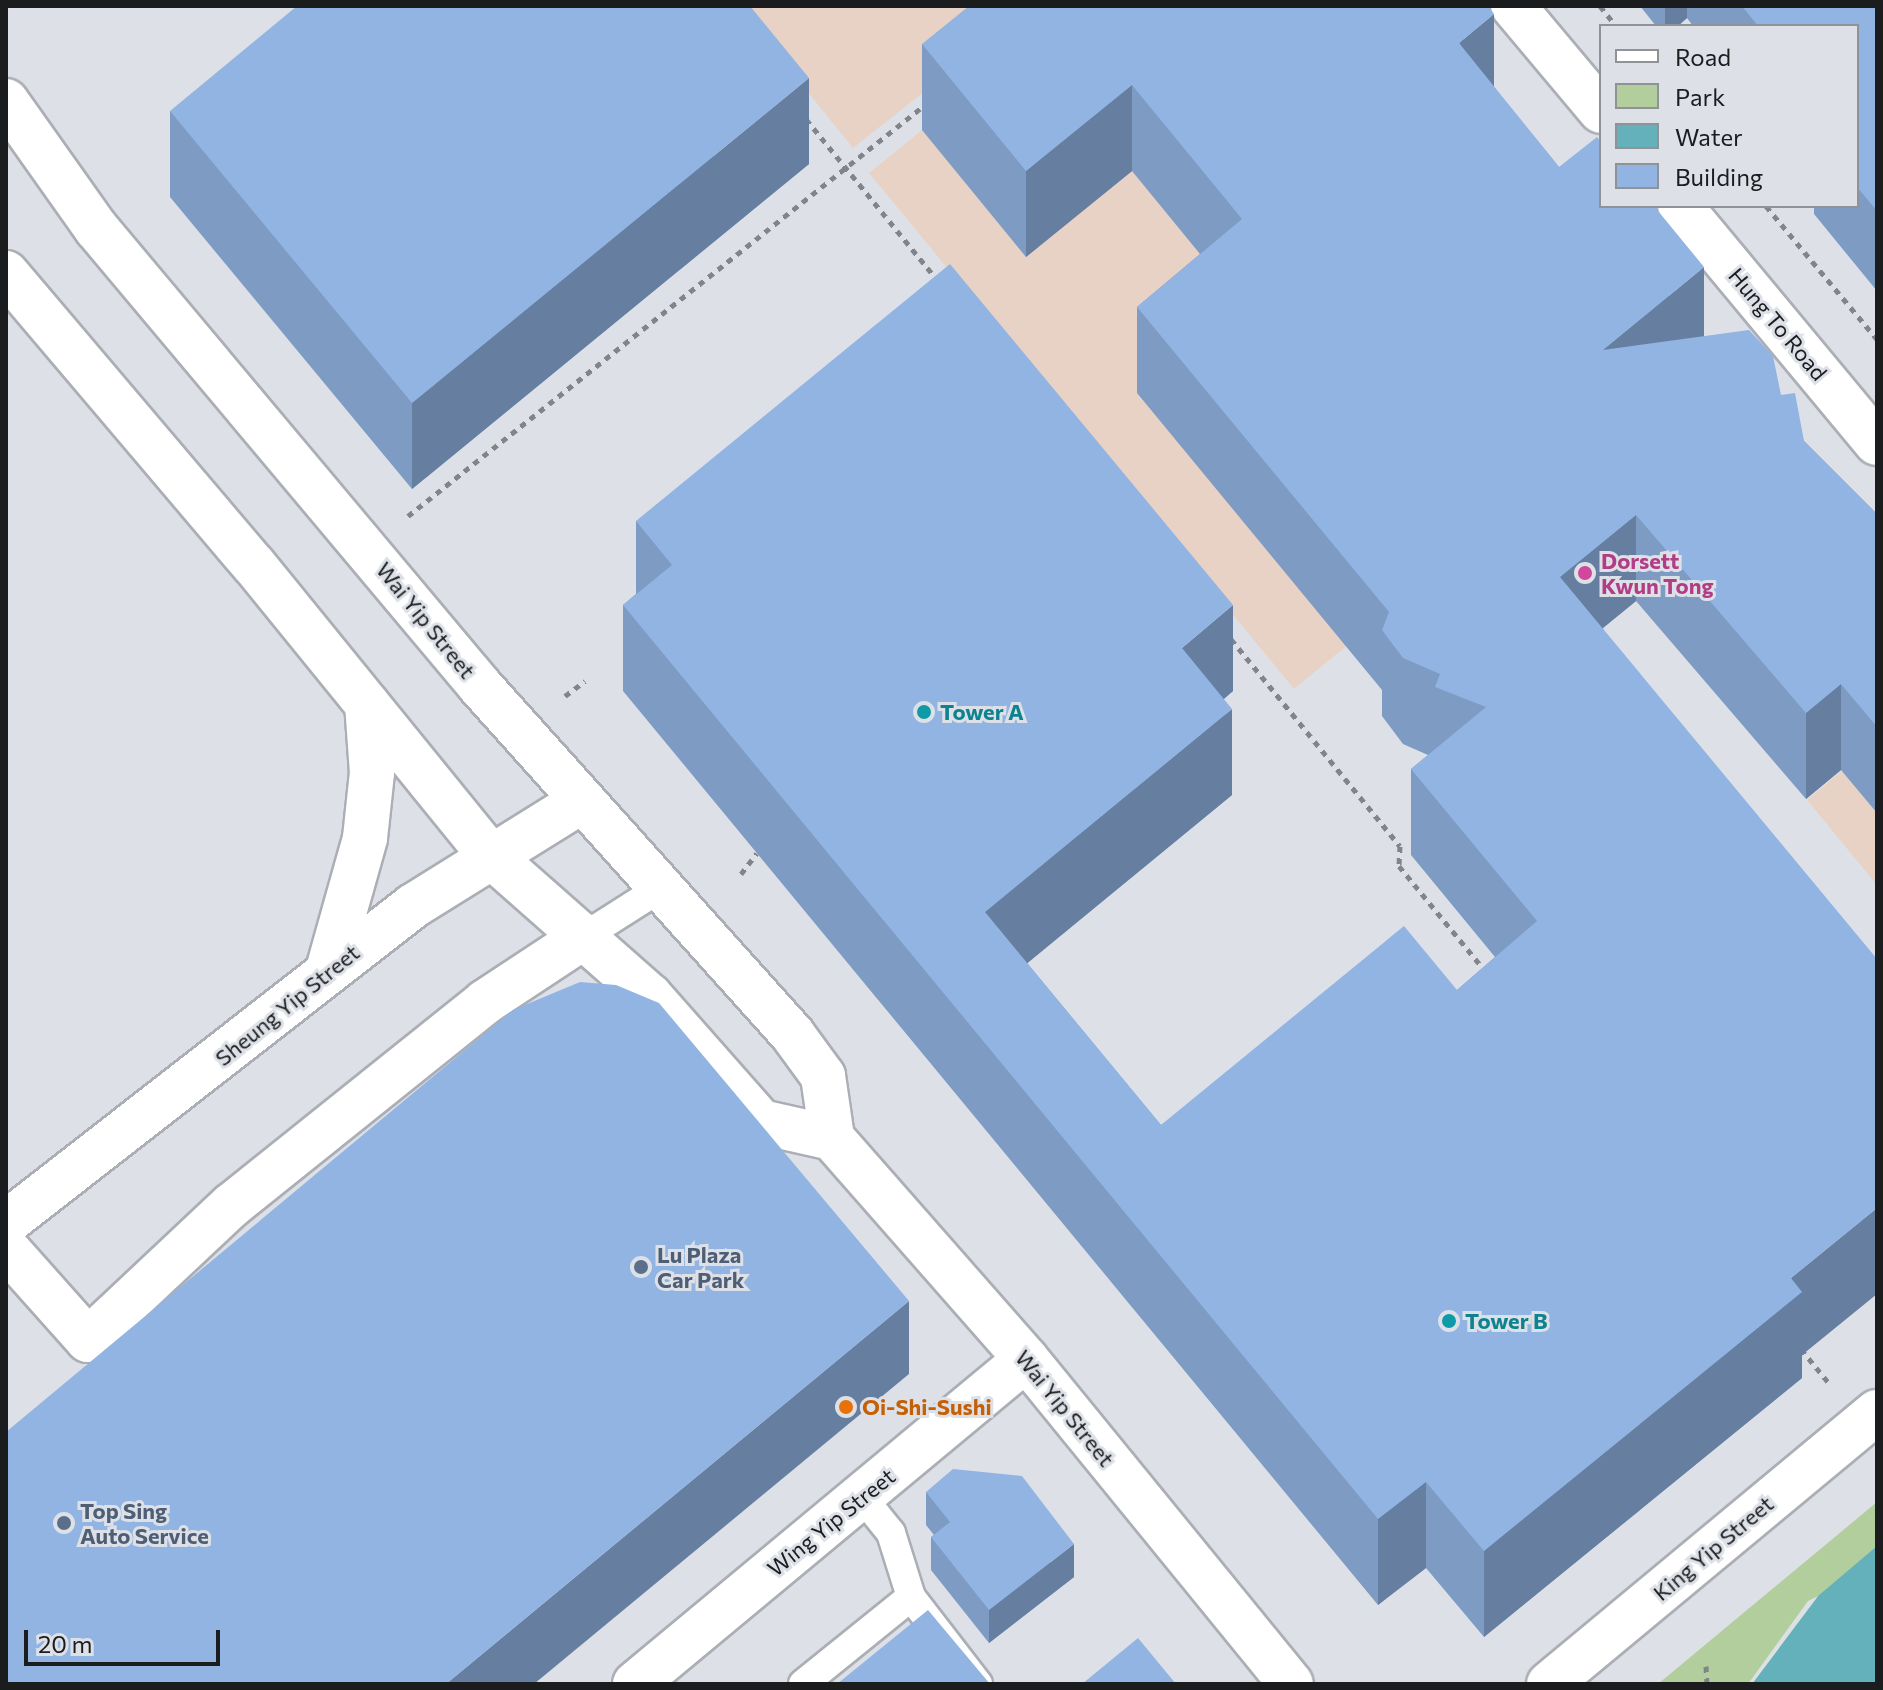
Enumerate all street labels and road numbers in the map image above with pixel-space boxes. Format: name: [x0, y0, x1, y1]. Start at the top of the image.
street label: Hung To Road: [1723, 262, 1833, 386]
street label: Wai Yip Street: [371, 556, 481, 684]
street label: Sheung Yip Street: [210, 939, 364, 1071]
street label: Wai Yip Street: [1010, 1344, 1120, 1472]
street label: Wing Yip Street: [762, 1463, 900, 1581]
street label: King Yip Street: [1648, 1490, 1778, 1606]

